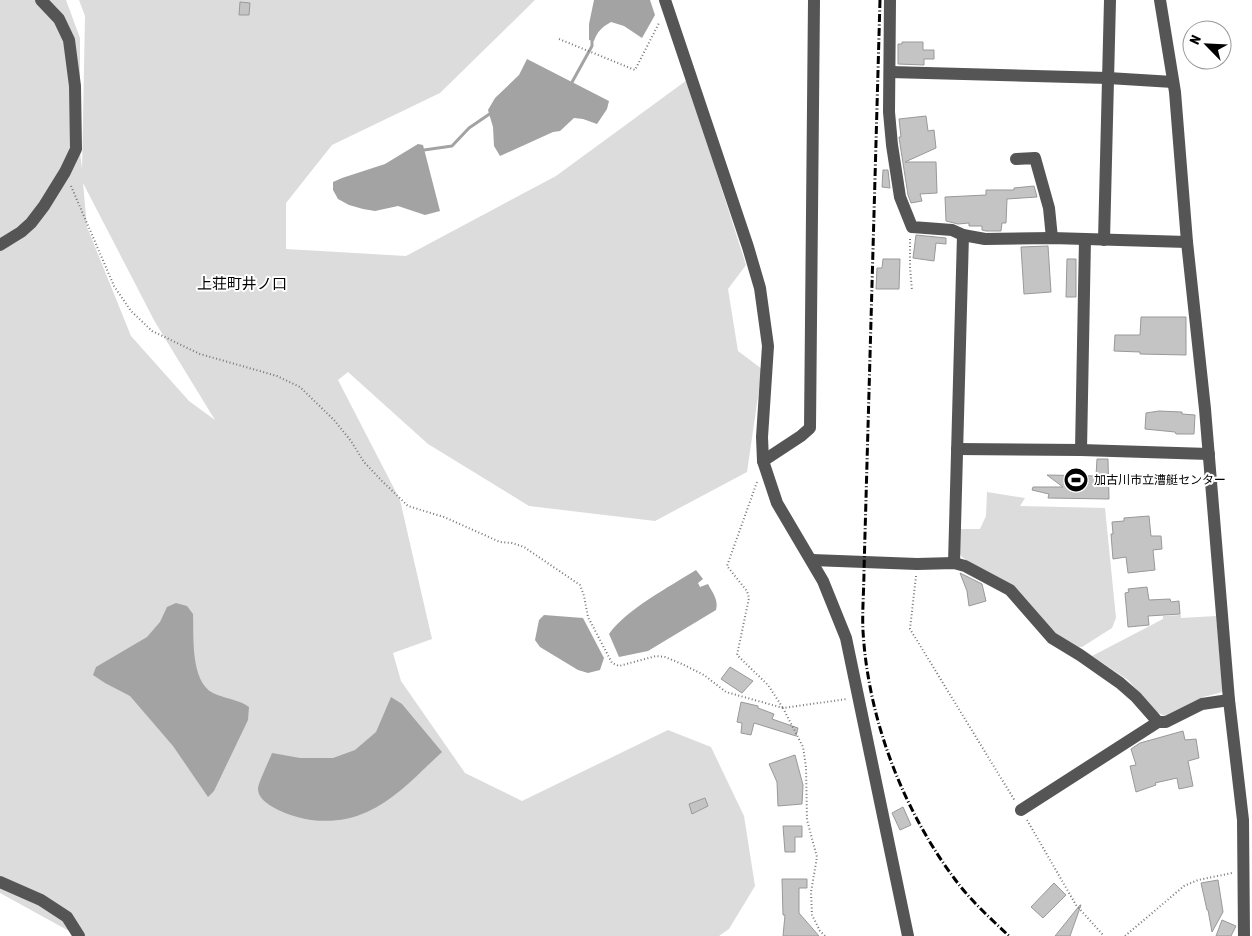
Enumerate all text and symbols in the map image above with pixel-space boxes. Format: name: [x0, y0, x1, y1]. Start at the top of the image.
north arrow: [1182, 20, 1232, 70]
text: N: [1186, 33, 1204, 47]
district label: 上荘町井ノ口: [197, 275, 287, 292]
sports icon: 加古川市立漕艇センター: [1063, 467, 1089, 493]
place label: 加古川市立漕艇センター: [1094, 473, 1226, 487]

